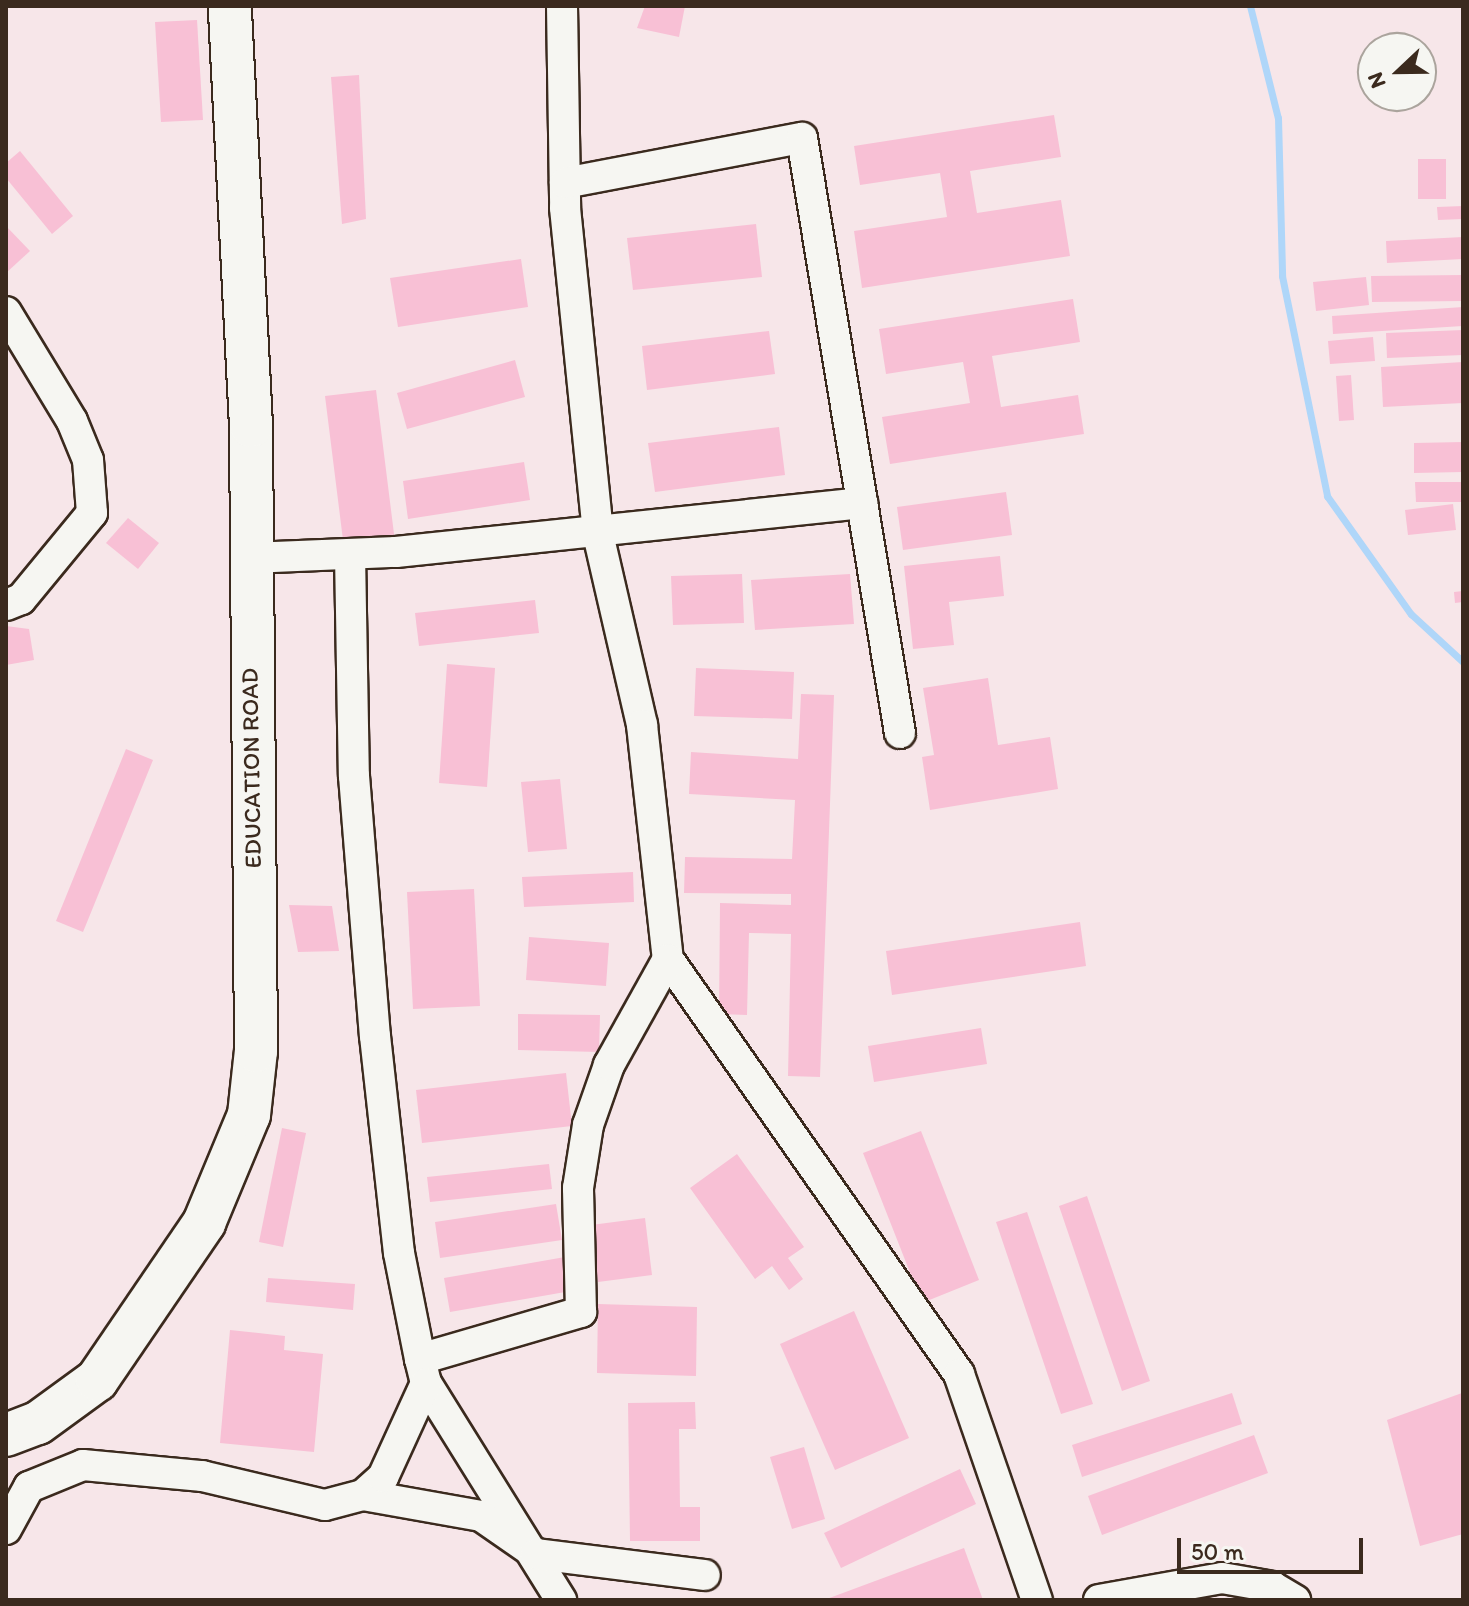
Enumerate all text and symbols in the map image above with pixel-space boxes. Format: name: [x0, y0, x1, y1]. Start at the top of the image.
north arrow: [1357, 32, 1437, 112]
text: N: [1361, 68, 1391, 92]
street label: EDUCATION ROAD: [235, 668, 267, 868]
scale bar: [1181, 1522, 1367, 1572]
text: 50 m: [1191, 1537, 1244, 1566]

